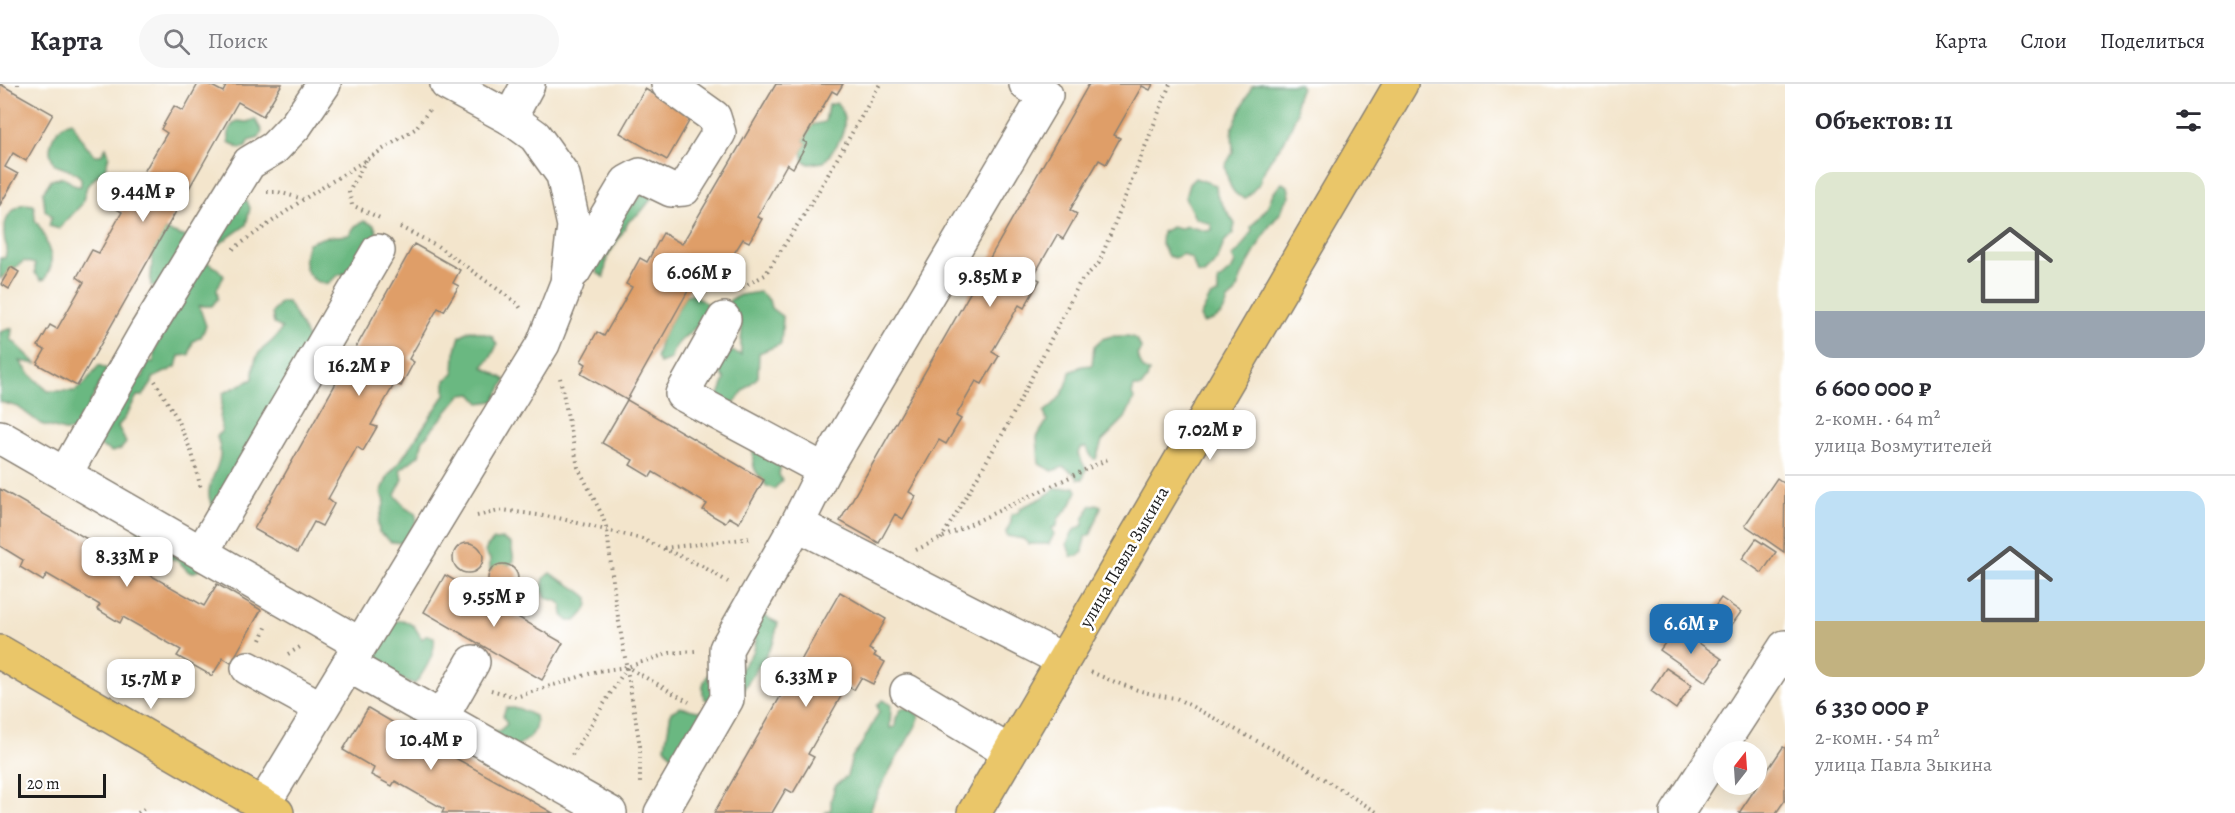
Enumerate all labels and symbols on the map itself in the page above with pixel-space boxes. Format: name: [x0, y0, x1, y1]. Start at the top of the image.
pin: 9.44M ₽: [88, 172, 198, 223]
pin: 6.06M ₽: [644, 253, 754, 304]
pin: 9.85M ₽: [935, 257, 1045, 308]
pin: 16.2M ₽: [304, 346, 414, 397]
pin: 7.02M ₽: [1155, 410, 1265, 461]
street label: улица Павла Зыкина: [1073, 481, 1175, 633]
pin: 8.33M ₽: [72, 537, 182, 588]
pin: 9.55M ₽: [439, 577, 549, 628]
pin: 6.6M ₽: [1642, 604, 1740, 655]
pin: 6.33M ₽: [751, 657, 861, 708]
pin: 15.7M ₽: [96, 659, 206, 710]
pin: 10.4M ₽: [376, 720, 486, 771]
north arrow: [1713, 741, 1767, 795]
scale bar: [18, 771, 106, 798]

